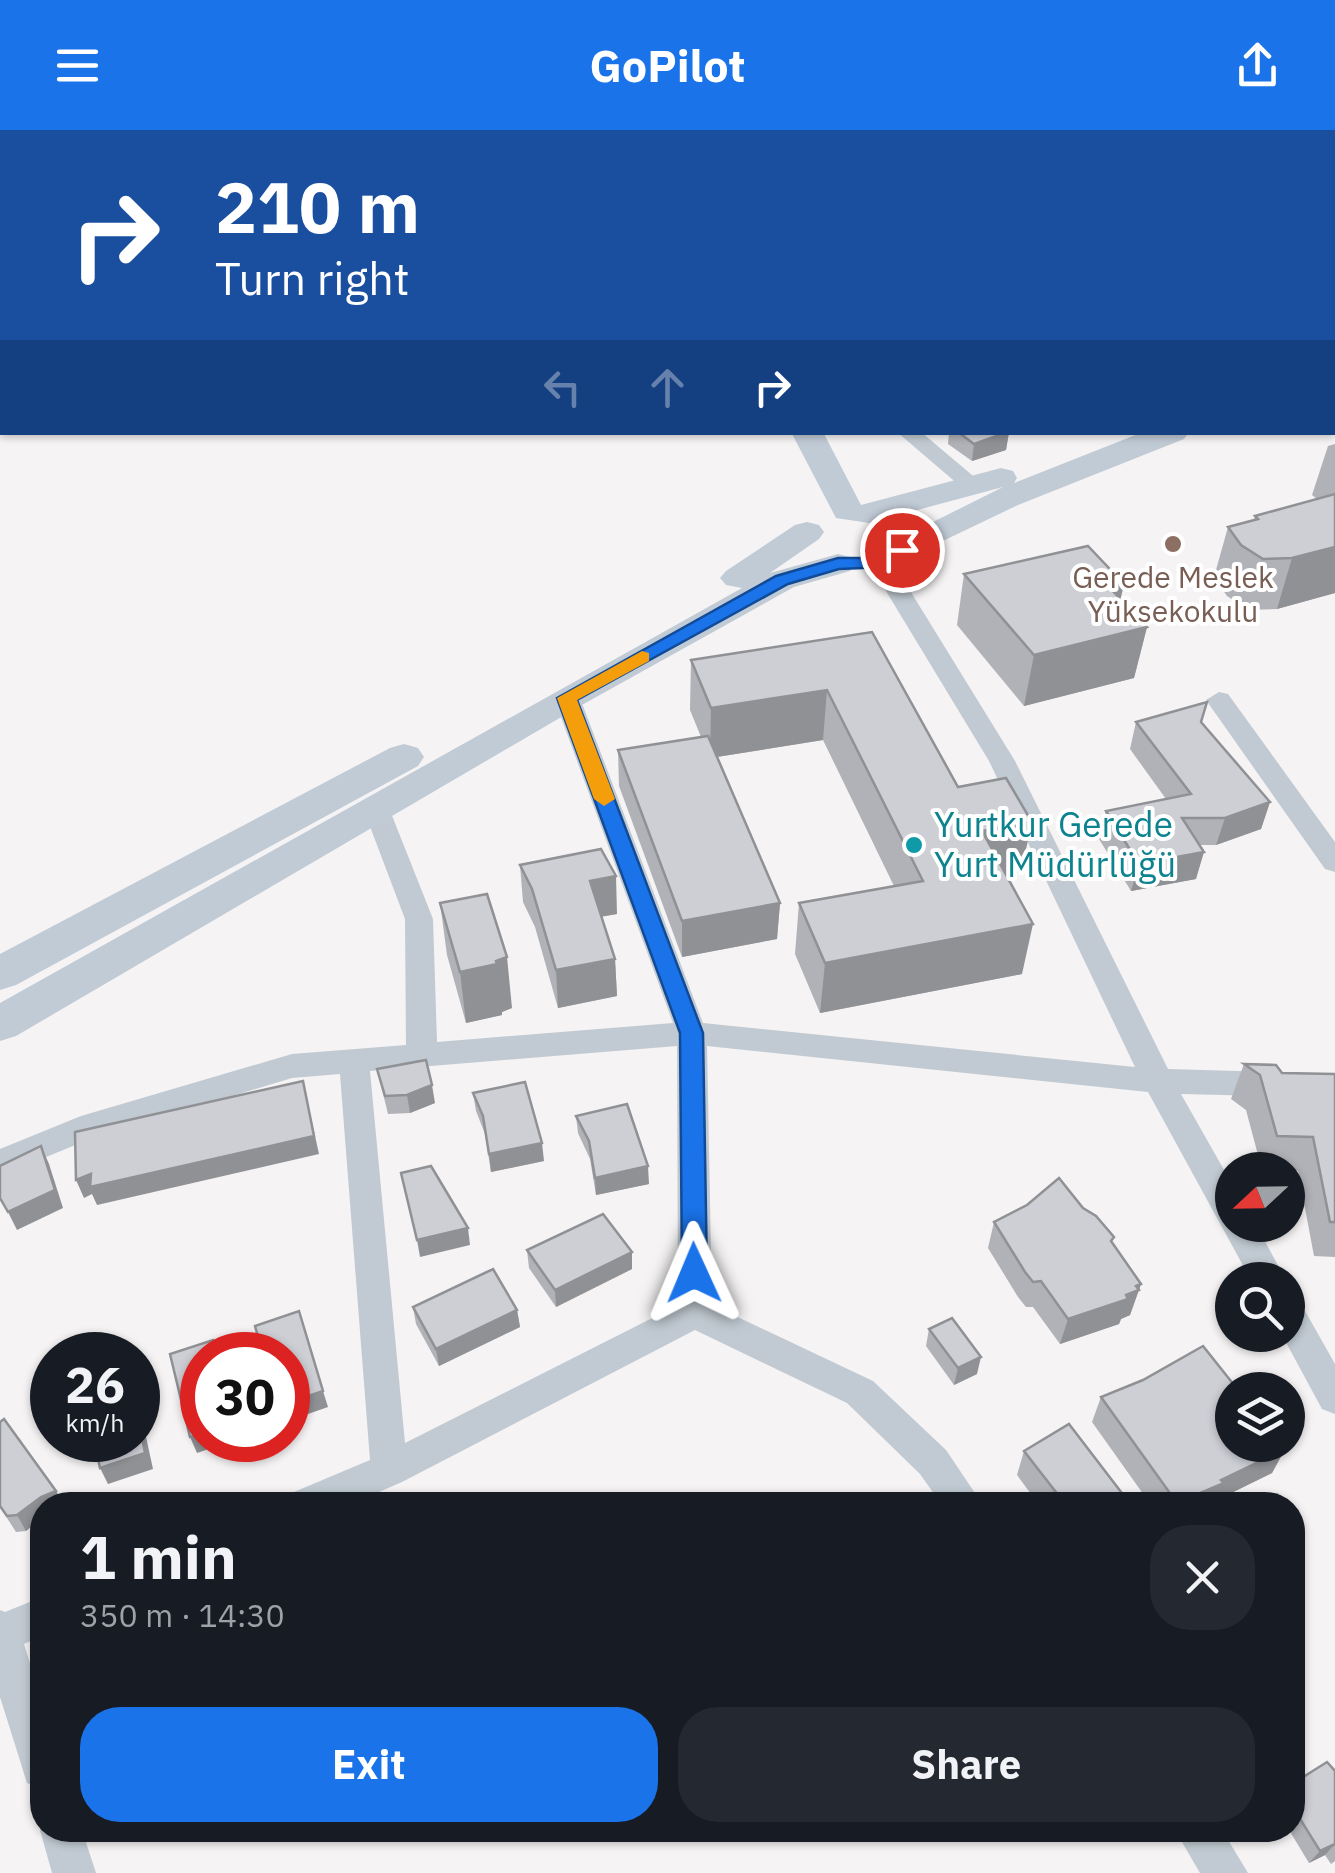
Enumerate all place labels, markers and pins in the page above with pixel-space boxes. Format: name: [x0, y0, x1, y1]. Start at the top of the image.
pin: [860, 508, 945, 593]
marker: Gerede Meslek Yüksekokulu: [1162, 533, 1184, 555]
place label: Gerede Meslek Yüksekokulu: [1072, 557, 1274, 630]
place label: Yurtkur Gerede Yurt Müdürlüğü: [934, 801, 1176, 887]
marker: Yurtkur Gerede Yurt Müdürlüğü: [903, 834, 925, 856]

